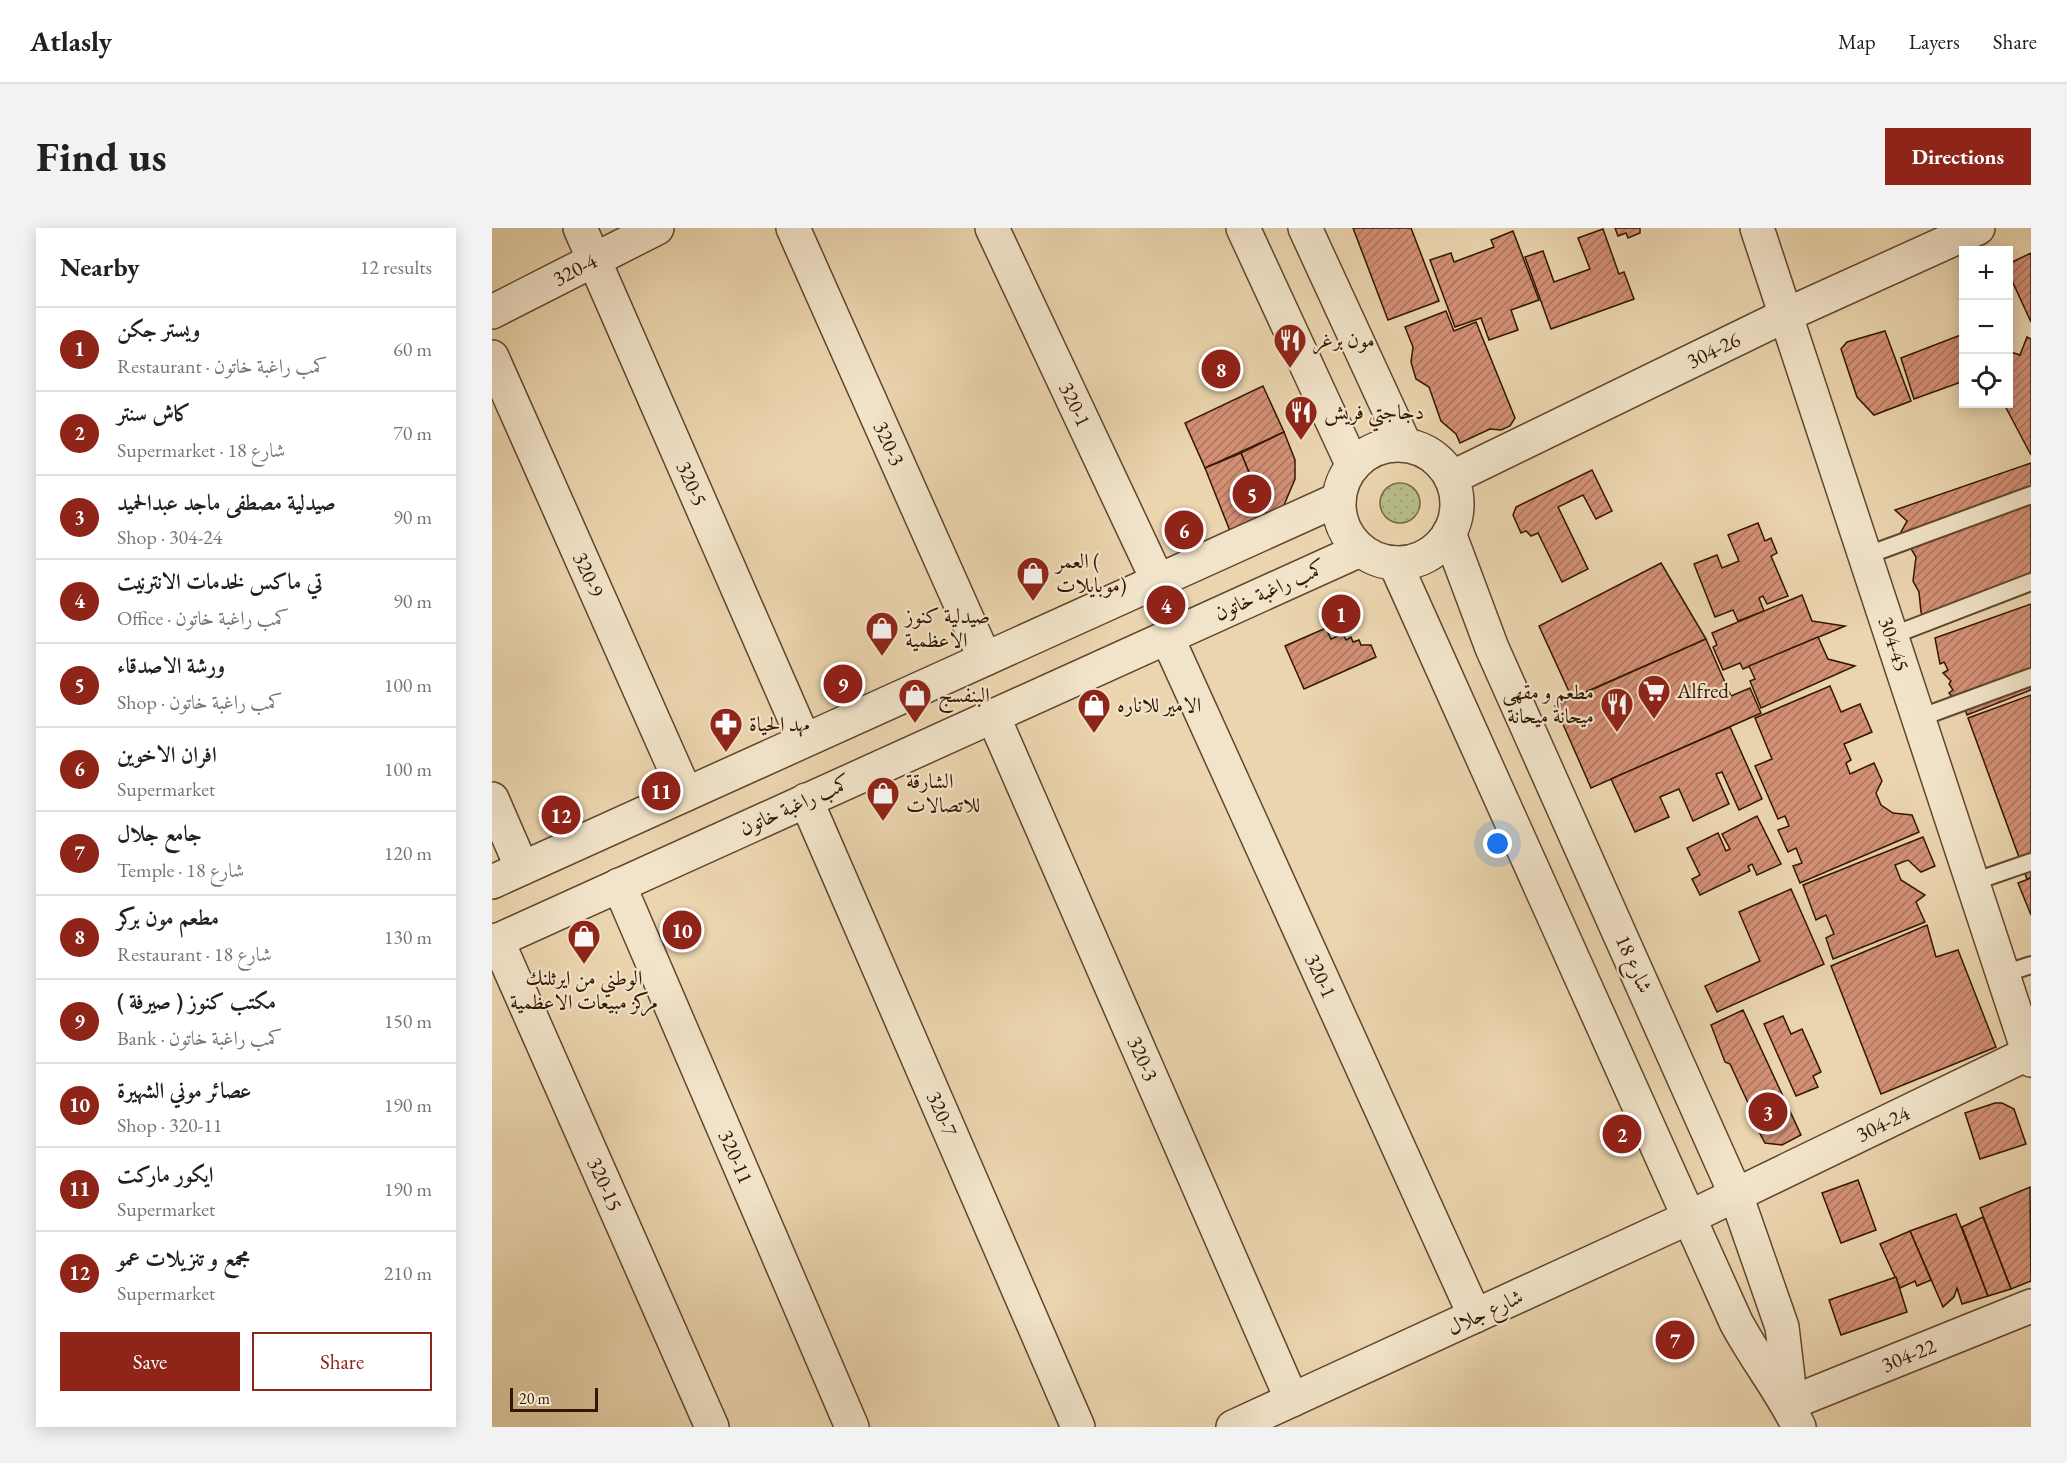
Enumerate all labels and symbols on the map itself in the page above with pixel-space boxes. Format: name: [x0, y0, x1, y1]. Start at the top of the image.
street label: 320-4: [548, 246, 602, 292]
restaurant icon: مون برغر: [1272, 322, 1308, 369]
street label: 304-26: [1682, 325, 1745, 374]
place label: مون برغر: [1313, 326, 1375, 355]
pin: 8: [1202, 346, 1240, 392]
street label: 320-1: [1053, 378, 1097, 431]
restaurant icon: دجاجتي فريش: [1283, 394, 1319, 441]
place label: دجاجتي فريش: [1324, 398, 1424, 432]
street label: 320-3: [868, 417, 911, 470]
street label: 320-5: [671, 457, 714, 510]
pin: 5: [1232, 472, 1272, 516]
pin: 6: [1164, 508, 1204, 552]
place label: العمر ( موبايلات): [1054, 547, 1127, 598]
street label: 320-9: [567, 548, 611, 601]
street label: كمب راغبة خاتون: [1210, 553, 1330, 627]
shop icon: العمر ( موبايلات): [1015, 555, 1051, 602]
pin: 4: [1146, 582, 1186, 628]
pin: 1: [1322, 592, 1360, 636]
place label: صيدلية كنوز الاعظمية: [903, 602, 990, 653]
shop icon: صيدلية كنوز الاعظمية: [864, 610, 900, 657]
street label: 304-45: [1873, 613, 1916, 675]
pin: 9: [824, 662, 862, 706]
supermarket icon: Alfred: [1636, 673, 1672, 720]
shop icon: البنفسج: [897, 677, 933, 724]
place label: Alfred: [1676, 677, 1729, 704]
place label: مطعم و مقهى ميحانة ميحانة: [1502, 678, 1594, 729]
place label: البنفسج: [938, 681, 990, 714]
restaurant icon: مطعم و مقهى ميحانة ميحانة: [1599, 686, 1635, 733]
shop icon: الامير للاناره: [1076, 687, 1112, 734]
place label: الامير للاناره: [1117, 691, 1201, 718]
pharmacy icon: مهد الحياة: [708, 706, 744, 753]
place label: مهد الحياة: [749, 710, 810, 738]
place label: الشارقة للاتصالات: [906, 767, 980, 818]
pin: 11: [642, 768, 680, 814]
street label: كمب راغبة خاتون: [735, 768, 855, 842]
shop icon: الشارقة للاتصالات: [865, 775, 901, 822]
pin: 12: [542, 792, 580, 838]
your location: [1483, 829, 1512, 858]
pin: 10: [662, 908, 702, 952]
shop icon: الوطني من ايرثلنك مركز مبيعات الاعظمية: [566, 918, 602, 965]
street label: شارع 18: [1605, 931, 1659, 999]
street label: 320-1: [1299, 949, 1343, 1002]
place label: الوطني من ايرثلنك مركز مبيعات الاعظمية: [510, 964, 658, 1017]
street label: 320-3: [1122, 1032, 1165, 1085]
street label: 320-7: [921, 1087, 964, 1141]
pin: 3: [1748, 1090, 1788, 1134]
street label: 304-24: [1851, 1099, 1914, 1148]
pin: 2: [1602, 1112, 1642, 1156]
street label: 320-11: [713, 1126, 760, 1188]
street label: 320-15: [582, 1153, 629, 1215]
street label: شارع جلال: [1443, 1282, 1529, 1345]
pin: 7: [1656, 1318, 1694, 1362]
street label: 304-22: [1877, 1332, 1940, 1378]
scale bar: [510, 1385, 598, 1412]

